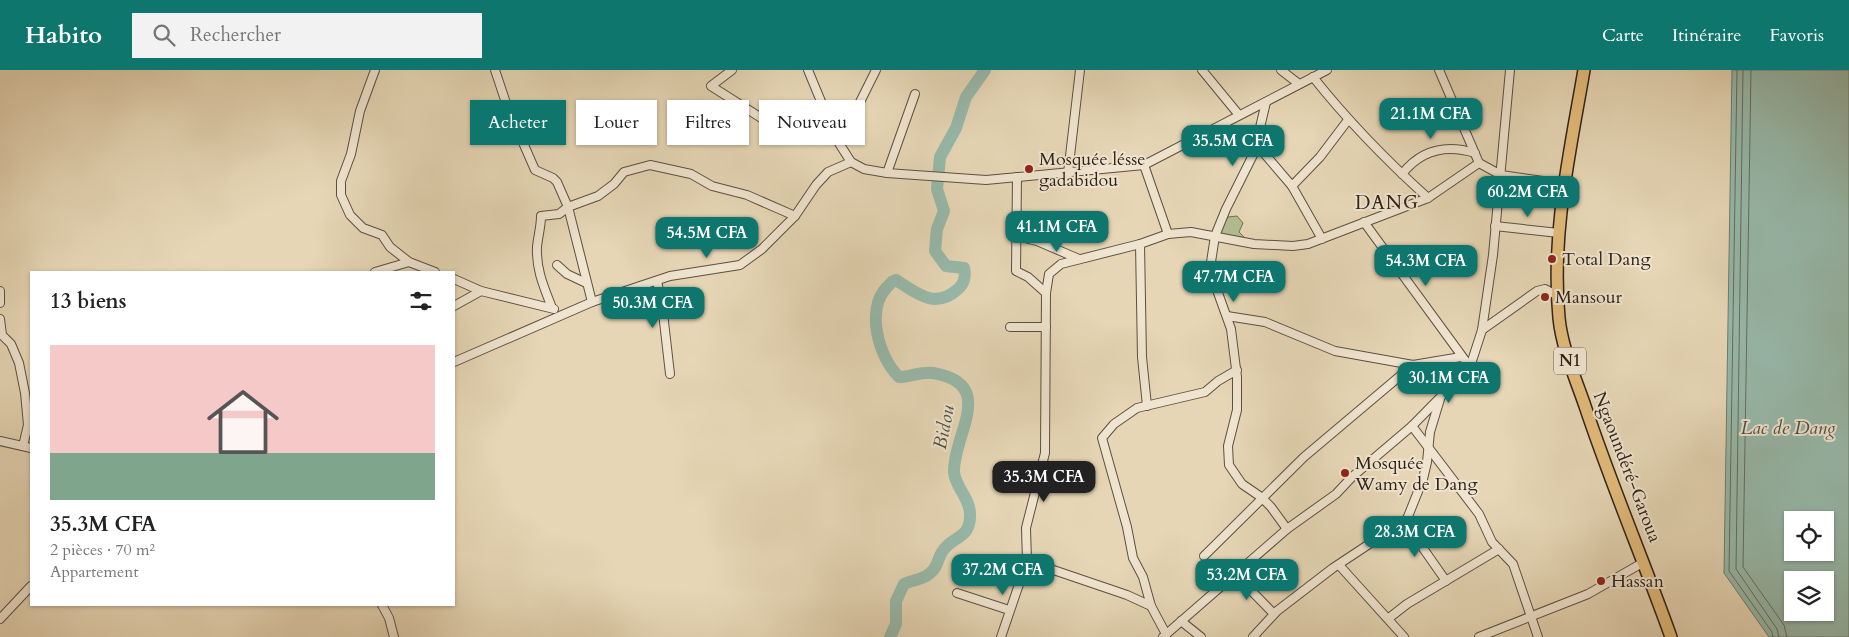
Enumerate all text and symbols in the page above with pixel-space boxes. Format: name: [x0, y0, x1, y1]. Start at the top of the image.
search box: [132, 13, 482, 58]
text: Habito: [25, 19, 102, 52]
icon: search: [150, 21, 178, 49]
text: Rechercher: [190, 22, 281, 48]
text: Carte: [1602, 23, 1644, 48]
text: Itinéraire: [1672, 23, 1741, 48]
text: Favoris: [1769, 23, 1824, 48]
pin: 21.1M CFA: [1374, 98, 1488, 140]
chip: Acheter: [470, 100, 566, 145]
chip: Louer: [576, 100, 657, 145]
chip: Filtres: [667, 100, 749, 145]
chip: Nouveau: [759, 100, 865, 145]
text: 21.1M CFA: [1390, 103, 1472, 125]
pin: 35.5M CFA: [1176, 124, 1290, 167]
text: 35.5M CFA: [1192, 130, 1274, 152]
place label: Mosquée lésse gadabidou: [1039, 147, 1145, 193]
marker: Mosquée lésse gadabidou: [1023, 163, 1035, 175]
pin: 60.2M CFA: [1471, 176, 1585, 218]
text: 60.2M CFA: [1487, 181, 1569, 203]
district label: DANG: [1355, 190, 1419, 216]
pin: 41.1M CFA: [1000, 210, 1114, 253]
pin: 54.5M CFA: [650, 216, 764, 259]
text: 41.1M CFA: [1016, 216, 1098, 238]
text: 54.5M CFA: [666, 222, 748, 244]
pin: 54.3M CFA: [1369, 244, 1483, 287]
place label: Total Dang: [1562, 247, 1651, 272]
text: 54.3M CFA: [1385, 250, 1467, 272]
marker: Total Dang: [1546, 253, 1558, 265]
pin: 47.7M CFA: [1177, 260, 1291, 303]
text: 47.7M CFA: [1193, 266, 1275, 288]
place label: Mansour: [1555, 285, 1623, 310]
pin: 50.3M CFA: [596, 286, 710, 329]
text: 13 biens: [50, 287, 126, 316]
icon: filters: [407, 287, 435, 315]
marker: Mansour: [1539, 291, 1551, 303]
text: 50.3M CFA: [612, 292, 694, 314]
road number: N1: [1554, 348, 1586, 374]
pin: 30.1M CFA: [1392, 362, 1506, 404]
text: 30.1M CFA: [1408, 367, 1490, 389]
icon: home: [198, 377, 288, 467]
street label: Ngaoundéré-Garoua: [1587, 388, 1667, 546]
water label: Bidou: [927, 402, 961, 452]
water label: Lac de Dang: [1740, 415, 1836, 441]
place label: Mosquée Wamy de Dang: [1354, 451, 1478, 497]
pin: 35.3M CFA: [987, 460, 1101, 503]
text: 35.3M CFA: [1003, 466, 1085, 488]
marker: Mosquée Wamy de Dang: [1339, 467, 1351, 479]
text: 35.3M CFA: [50, 510, 157, 539]
map controls: [1784, 511, 1834, 621]
button: locate: [1784, 511, 1834, 561]
pin: 28.3M CFA: [1358, 516, 1472, 558]
text: 28.3M CFA: [1374, 521, 1456, 543]
text: 2 pièces · 70 m²: [50, 539, 155, 561]
pin: 37.2M CFA: [946, 554, 1060, 596]
pin: 53.2M CFA: [1190, 558, 1304, 601]
text: 37.2M CFA: [962, 559, 1044, 581]
text: Appartement: [50, 561, 138, 583]
text: 53.2M CFA: [1206, 564, 1288, 586]
place label: Hassan: [1611, 569, 1665, 594]
button: layers: [1784, 571, 1834, 621]
marker: Hassan: [1595, 575, 1607, 587]

